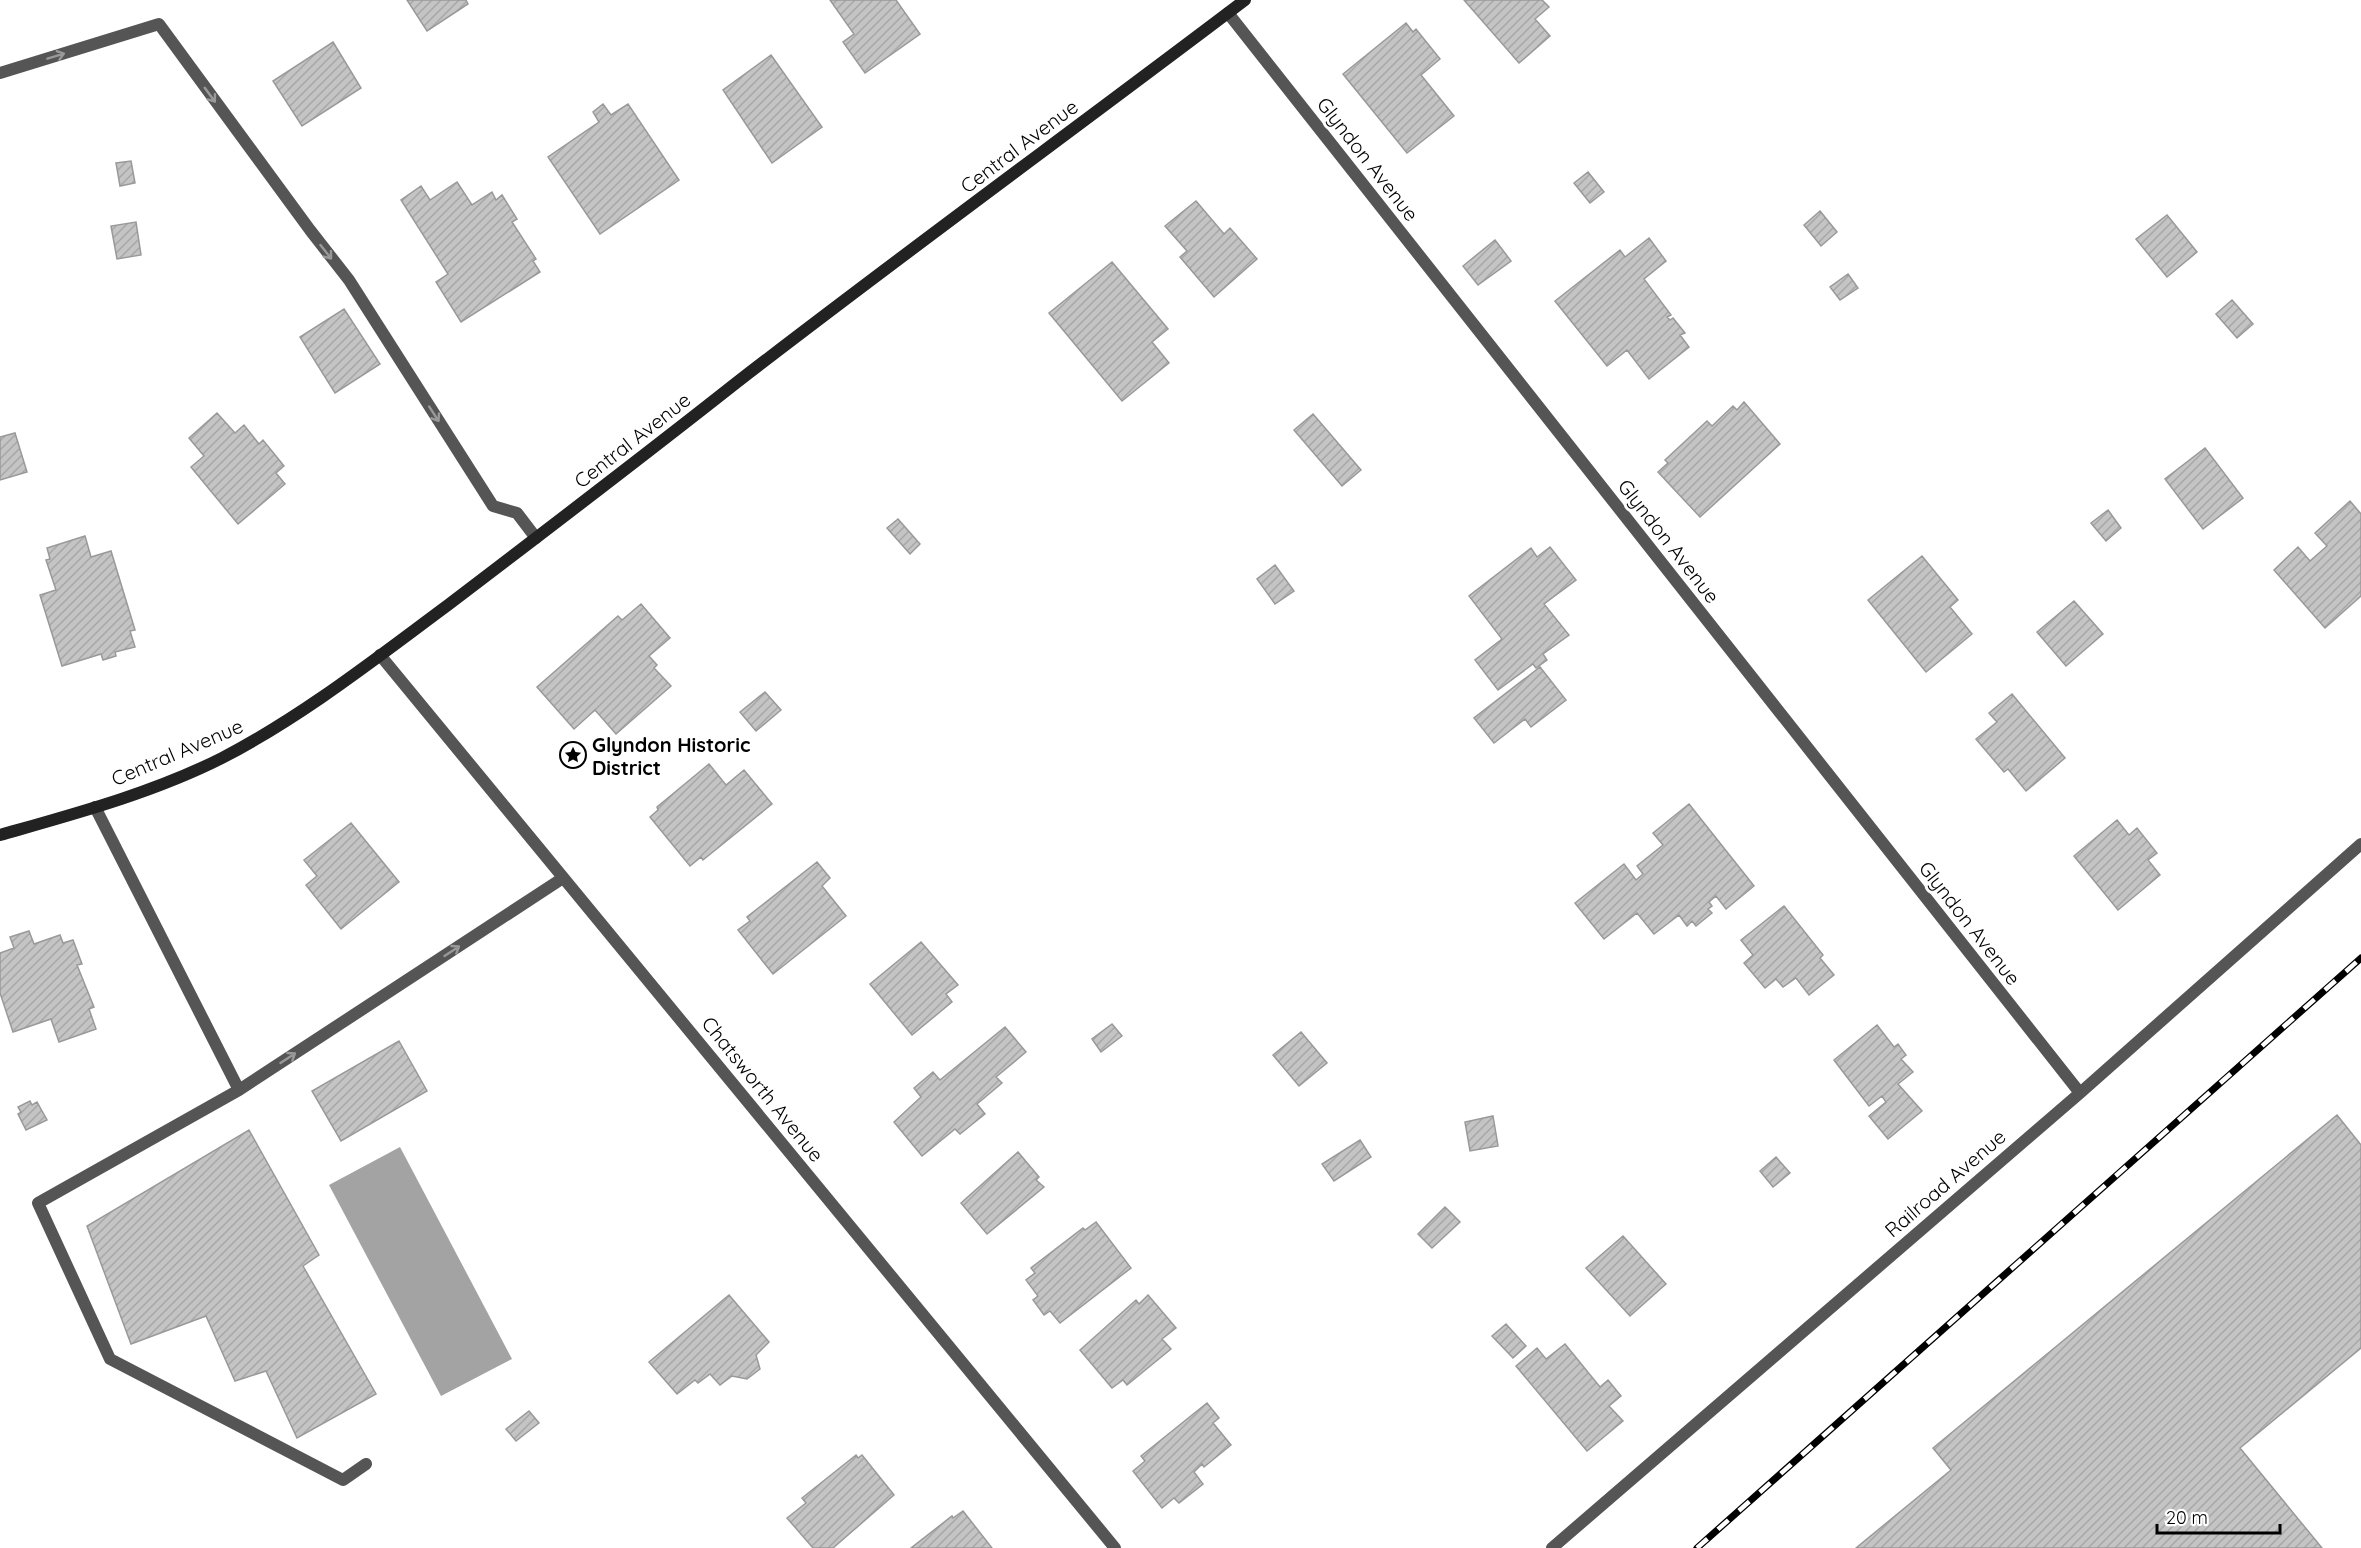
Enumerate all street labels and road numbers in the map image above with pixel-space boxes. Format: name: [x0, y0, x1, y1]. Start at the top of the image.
street label: Glyndon Avenue: [1312, 92, 1424, 226]
street label: Central Avenue: [955, 94, 1083, 198]
street label: Central Avenue: [569, 387, 695, 493]
street label: Glyndon Avenue: [1613, 474, 1725, 608]
street label: Central Avenue: [107, 713, 247, 791]
street label: Glyndon Avenue: [1914, 856, 2026, 990]
street label: Chatsworth Avenue: [697, 1011, 829, 1167]
street label: Railroad Avenue: [1879, 1124, 2011, 1242]

